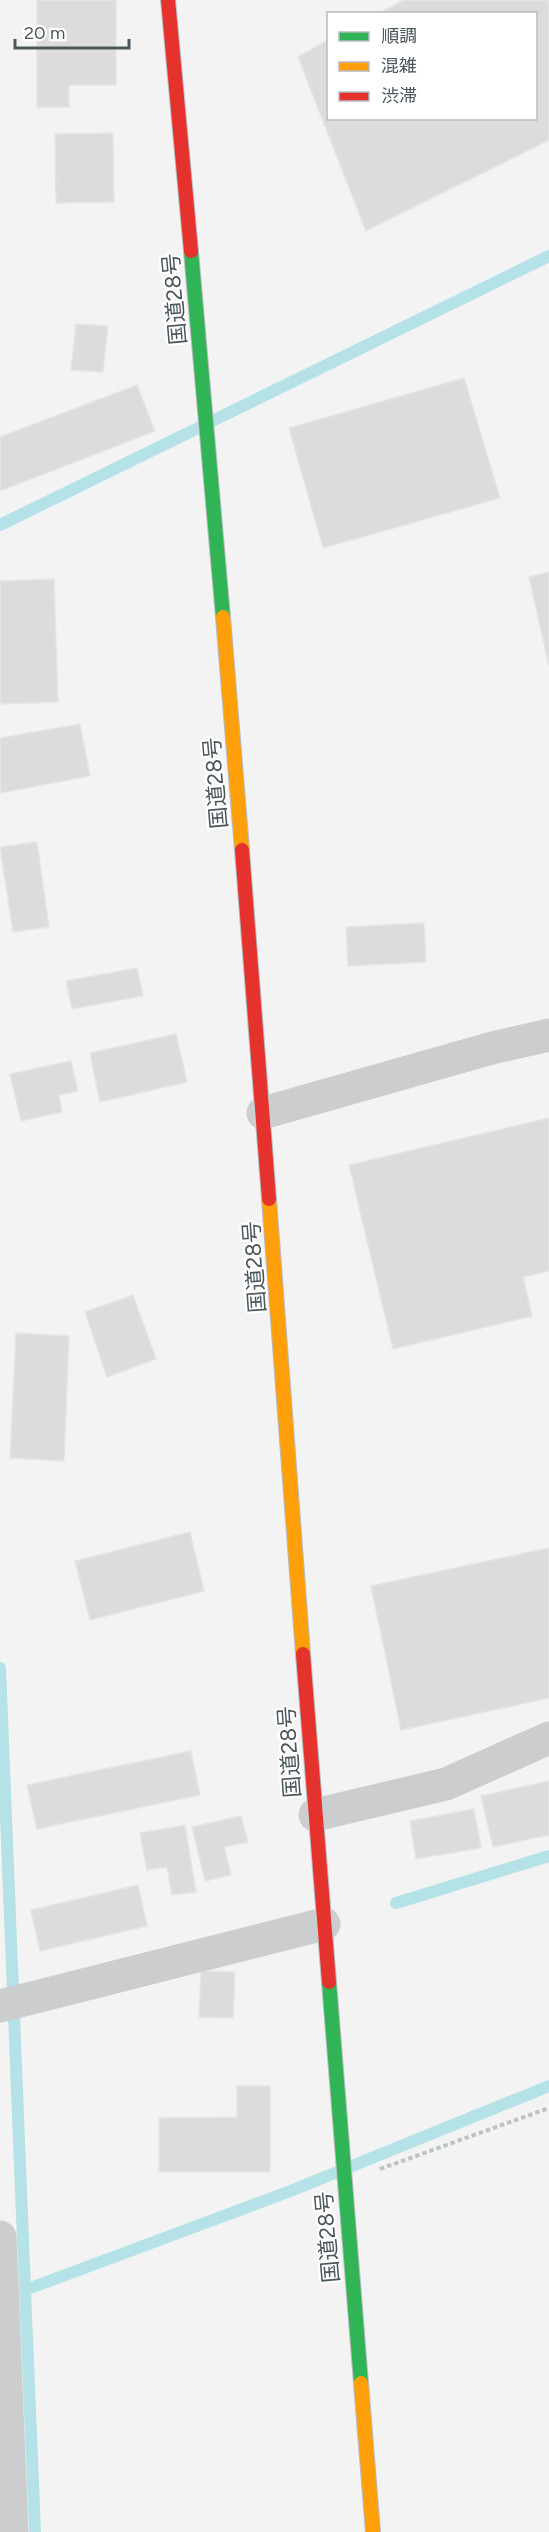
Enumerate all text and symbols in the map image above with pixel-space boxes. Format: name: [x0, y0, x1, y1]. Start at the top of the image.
scale bar: [15, 12, 129, 50]
legend: [327, 12, 537, 120]
text: 20 m: [24, 22, 65, 44]
text: 順調: [381, 25, 417, 47]
text: 混雑: [381, 55, 417, 77]
text: 渋滞: [381, 85, 417, 107]
street label: 国道28号: [157, 252, 192, 346]
street label: 国道28号: [198, 736, 233, 830]
street label: 国道28号: [238, 1220, 271, 1314]
street label: 国道28号: [273, 1705, 306, 1799]
street label: 国道28号: [310, 2190, 345, 2284]

